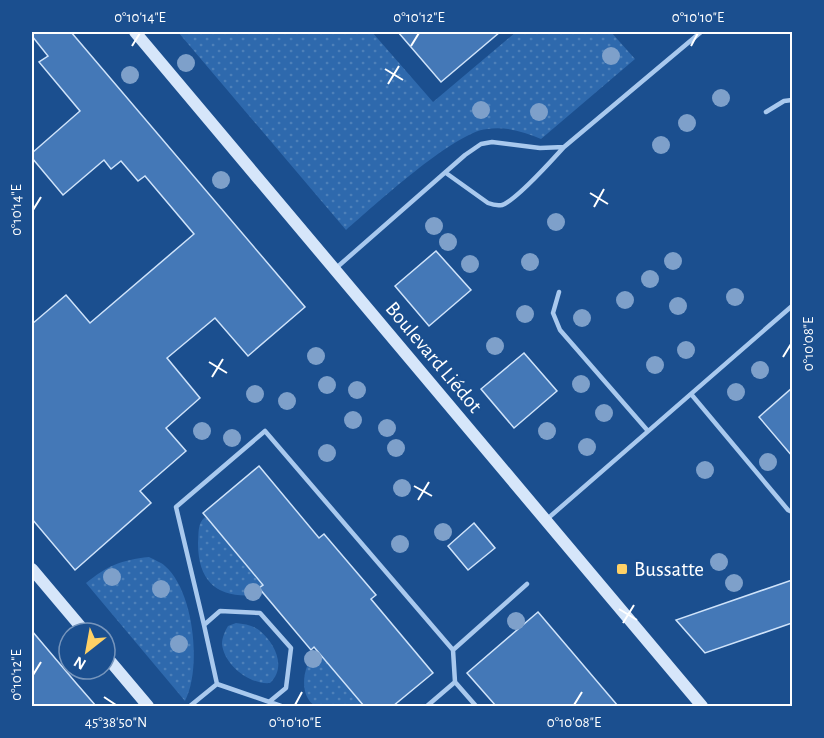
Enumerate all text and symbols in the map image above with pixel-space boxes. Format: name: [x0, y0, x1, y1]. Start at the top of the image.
text: 0°10'14"E: [114, 10, 166, 25]
text: 0°10'12"E: [393, 10, 445, 25]
text: 0°10'10"E: [672, 10, 724, 25]
text: 0°10'14"E: [9, 184, 24, 236]
street label: Boulevard Liédot: [381, 298, 486, 417]
text: 0°10'08"E: [801, 317, 816, 371]
place label: Bussatte: [634, 559, 704, 580]
marker: Bussatte: [615, 562, 629, 576]
north arrow: [57, 621, 117, 681]
text: 0°10'12"E: [9, 649, 24, 701]
text: N: [71, 653, 89, 673]
text: 45°38'50"N: [85, 715, 147, 730]
text: 0°10'10"E: [269, 715, 321, 730]
text: 0°10'08"E: [547, 715, 601, 730]

